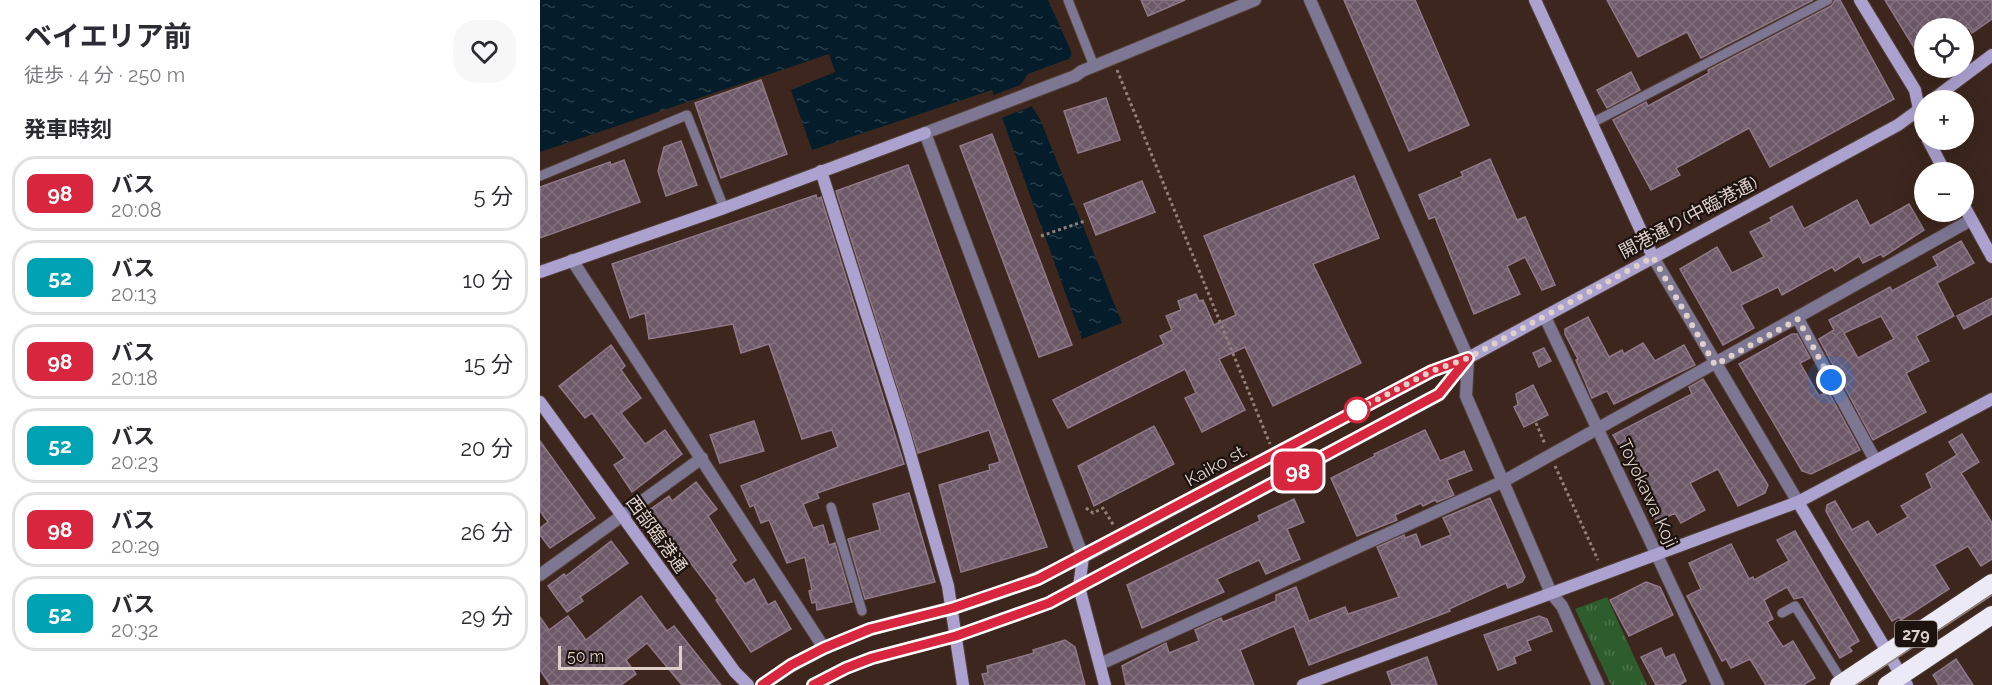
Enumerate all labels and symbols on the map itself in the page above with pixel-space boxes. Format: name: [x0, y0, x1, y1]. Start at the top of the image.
street label: 開港通り(中臨港通): [1615, 172, 1761, 262]
your location: [1816, 365, 1846, 395]
unlabelled marker: [1344, 397, 1370, 423]
street label: Toyokawa Koji: [1614, 436, 1682, 550]
street label: Kaiko st.: [1181, 439, 1251, 491]
line badge: 98: [1271, 452, 1325, 490]
street label: 西部臨港通: [622, 491, 692, 577]
road number: 279: [1895, 621, 1937, 647]
scale bar: [558, 643, 682, 670]

